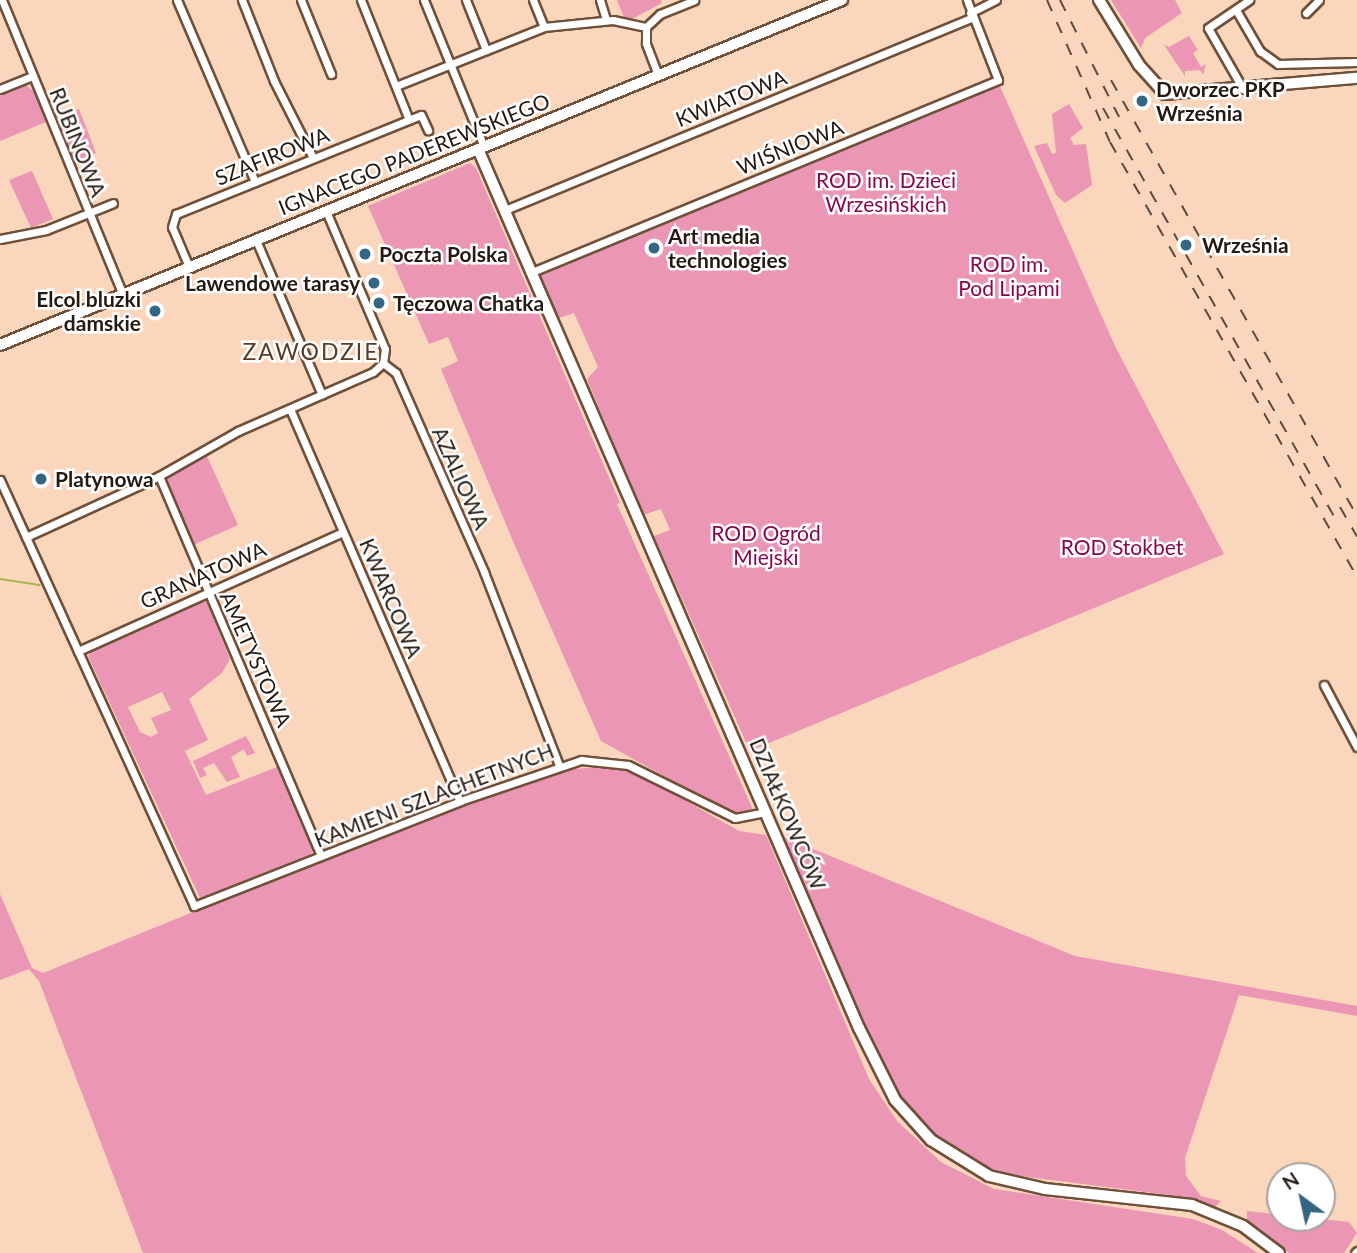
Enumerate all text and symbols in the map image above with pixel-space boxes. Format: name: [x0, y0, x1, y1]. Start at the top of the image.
street label: KWIATOWA: [672, 64, 790, 132]
place label: Dworzec PKP Września: [1156, 76, 1285, 126]
street label: RUBINOWA: [45, 84, 111, 200]
street label: IGNACEGO PADEREWSKIEGO: [275, 88, 553, 220]
marker: Dworzec PKP Września: [1134, 93, 1150, 109]
street label: WIŚNIOWA: [733, 114, 847, 180]
street label: SZAFIROWA: [211, 122, 333, 190]
park label: ROD im. Dzieci Wrzesińskich: [816, 167, 956, 217]
place label: Art media technologies: [668, 223, 787, 273]
place label: Września: [1202, 232, 1289, 258]
marker: Września: [1176, 235, 1196, 255]
marker: Art media technologies: [646, 240, 662, 256]
place label: Poczta Polska: [379, 241, 508, 267]
marker: Poczta Polska: [357, 246, 373, 262]
park label: ROD im. Pod Lipami: [958, 251, 1060, 301]
place label: Lawendowe tarasy: [185, 270, 360, 296]
marker: Lawendowe tarasy: [366, 275, 382, 291]
place label: Elcol bluzki damskie: [36, 286, 141, 336]
place label: Tęczowa Chatka: [393, 290, 544, 316]
marker: Tęczowa Chatka: [371, 295, 387, 311]
marker: Elcol bluzki damskie: [147, 303, 163, 319]
district label: ZAWODZIE: [243, 337, 379, 365]
street label: AZALIOWA: [427, 423, 495, 533]
place label: Platynowa: [55, 466, 154, 492]
marker: Platynowa: [33, 471, 49, 487]
park label: ROD Ogród Miejski: [711, 520, 821, 570]
street label: KWARCOWA: [355, 534, 427, 662]
park label: ROD Stokbet: [1061, 534, 1183, 560]
street label: GRANATOWA: [136, 536, 270, 614]
street label: AMETYSTOWA: [215, 587, 297, 731]
street label: DZIAŁKOWCÓW: [745, 734, 831, 894]
street label: KAMIENI SZLACHETNYCH: [311, 738, 557, 852]
north arrow: [1266, 1162, 1336, 1232]
text: N: [1278, 1167, 1303, 1194]

